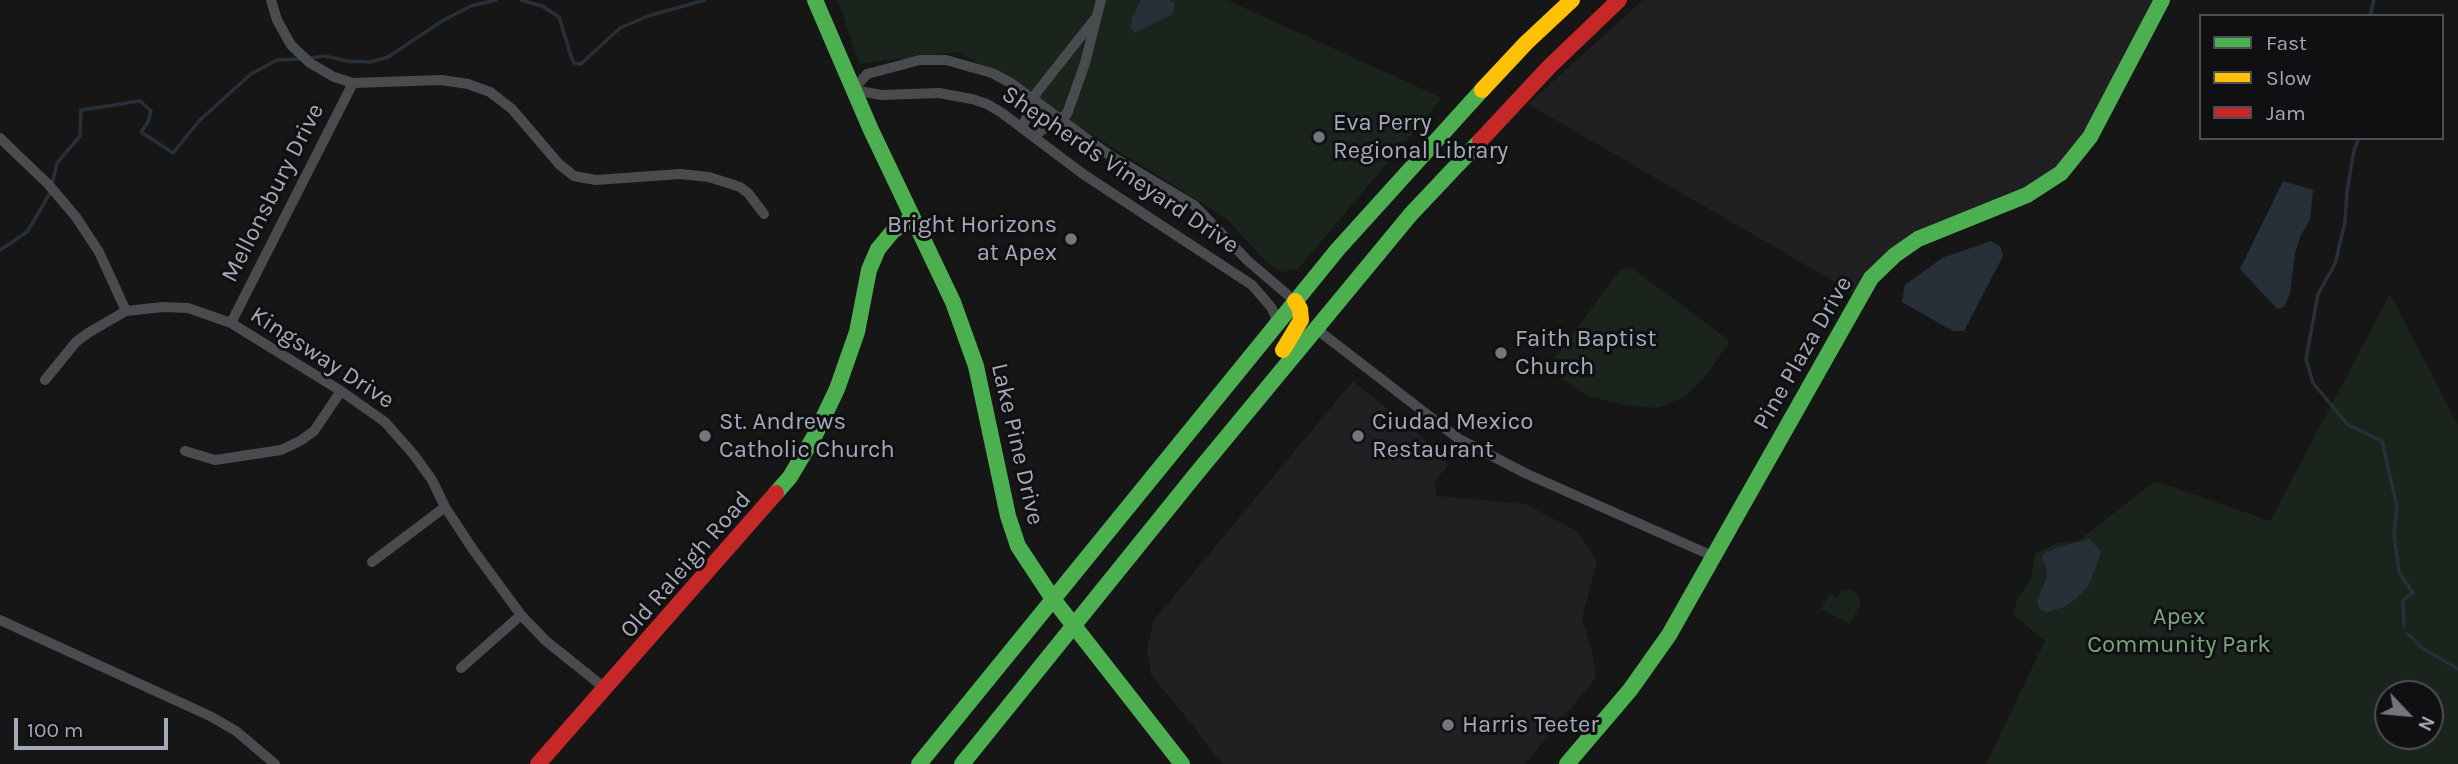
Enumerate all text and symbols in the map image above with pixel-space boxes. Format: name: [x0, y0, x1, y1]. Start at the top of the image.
legend: [2199, 14, 2444, 140]
text: Fast: [2266, 31, 2307, 55]
text: Slow: [2266, 66, 2311, 90]
street label: Shepherds Vineyard Drive: [996, 80, 1244, 260]
street label: Mellonsbury Drive: [216, 99, 330, 287]
text: Jam: [2266, 101, 2306, 125]
place label: Eva Perry Regional Library: [1333, 109, 1508, 165]
marker: Eva Perry Regional Library: [1311, 129, 1327, 145]
place label: Bright Horizons at Apex: [887, 211, 1057, 267]
marker: Bright Horizons at Apex: [1063, 231, 1079, 247]
street label: Pine Plaza Drive: [1747, 271, 1859, 435]
street label: Kingsway Drive: [245, 301, 399, 415]
place label: Faith Baptist Church: [1515, 325, 1657, 381]
marker: Faith Baptist Church: [1493, 345, 1509, 361]
street label: Lake Pine Drive: [984, 360, 1050, 528]
place label: St. Andrews Catholic Church: [719, 408, 895, 464]
place label: Ciudad Mexico Restaurant: [1372, 408, 1533, 464]
marker: St. Andrews Catholic Church: [697, 428, 713, 444]
marker: Ciudad Mexico Restaurant: [1350, 428, 1366, 444]
street label: Old Raleigh Road: [614, 486, 758, 644]
park label: Apex Community Park: [2087, 603, 2271, 659]
north arrow: [2374, 680, 2444, 750]
scale bar: [18, 704, 172, 748]
place label: Harris Teeter: [1462, 711, 1599, 739]
text: N: [2413, 712, 2439, 734]
marker: Harris Teeter: [1440, 717, 1456, 733]
text: 100 m: [27, 718, 84, 742]

